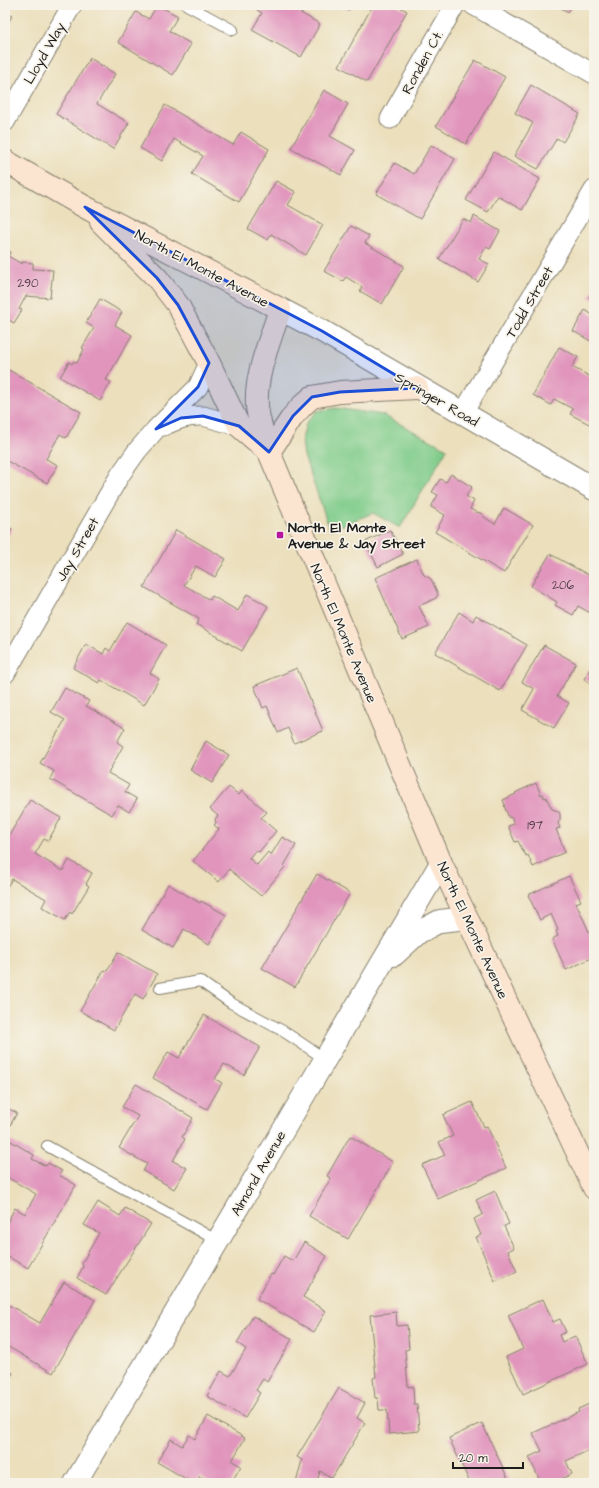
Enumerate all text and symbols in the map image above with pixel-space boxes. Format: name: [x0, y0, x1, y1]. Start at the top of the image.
street label: Lloyd Way: [19, 19, 71, 88]
street label: Ronden Ct.: [397, 27, 449, 98]
street label: North El Monte Avenue: [131, 225, 273, 313]
street label: Todd Street: [501, 263, 559, 342]
house number: 290: [17, 275, 39, 292]
street label: Springer Road: [391, 368, 482, 432]
street label: Jay Street: [51, 513, 104, 585]
place label: North El Monte Avenue & Jay Street: [288, 518, 425, 554]
marker: North El Monte Avenue & Jay Street: [275, 530, 285, 540]
street label: North El Monte Avenue: [305, 561, 382, 706]
house number: 206: [552, 577, 574, 594]
house number: 197: [527, 817, 543, 834]
street label: North El Monte Avenue: [431, 858, 513, 1003]
street label: Almond Avenue: [226, 1127, 292, 1220]
scale bar: [453, 1444, 523, 1470]
text: 20 m: [459, 1450, 488, 1467]

